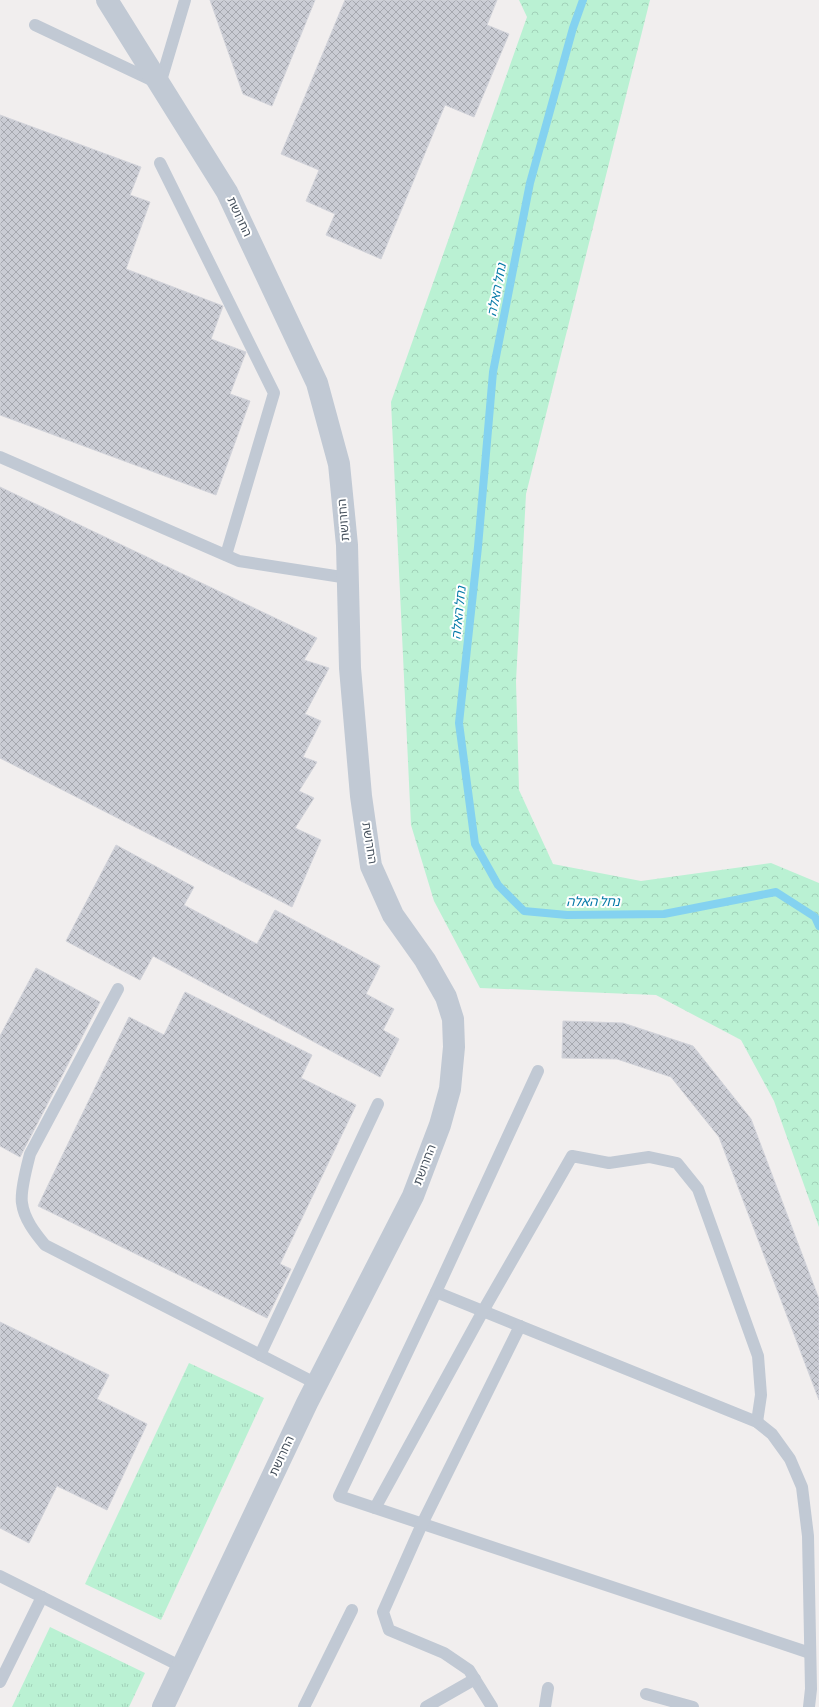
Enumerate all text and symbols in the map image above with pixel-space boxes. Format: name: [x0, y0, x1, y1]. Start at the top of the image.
street label: החרושת: [223, 195, 255, 239]
water label: נחל האלה: [484, 261, 510, 318]
street label: החרושת: [335, 498, 353, 542]
water label: נחל האלה: [448, 584, 470, 640]
street label: החרושת: [358, 821, 380, 865]
water label: נחל האלה: [566, 894, 621, 910]
street label: החרושת: [410, 1143, 440, 1187]
street label: החרושת: [266, 1434, 298, 1478]

